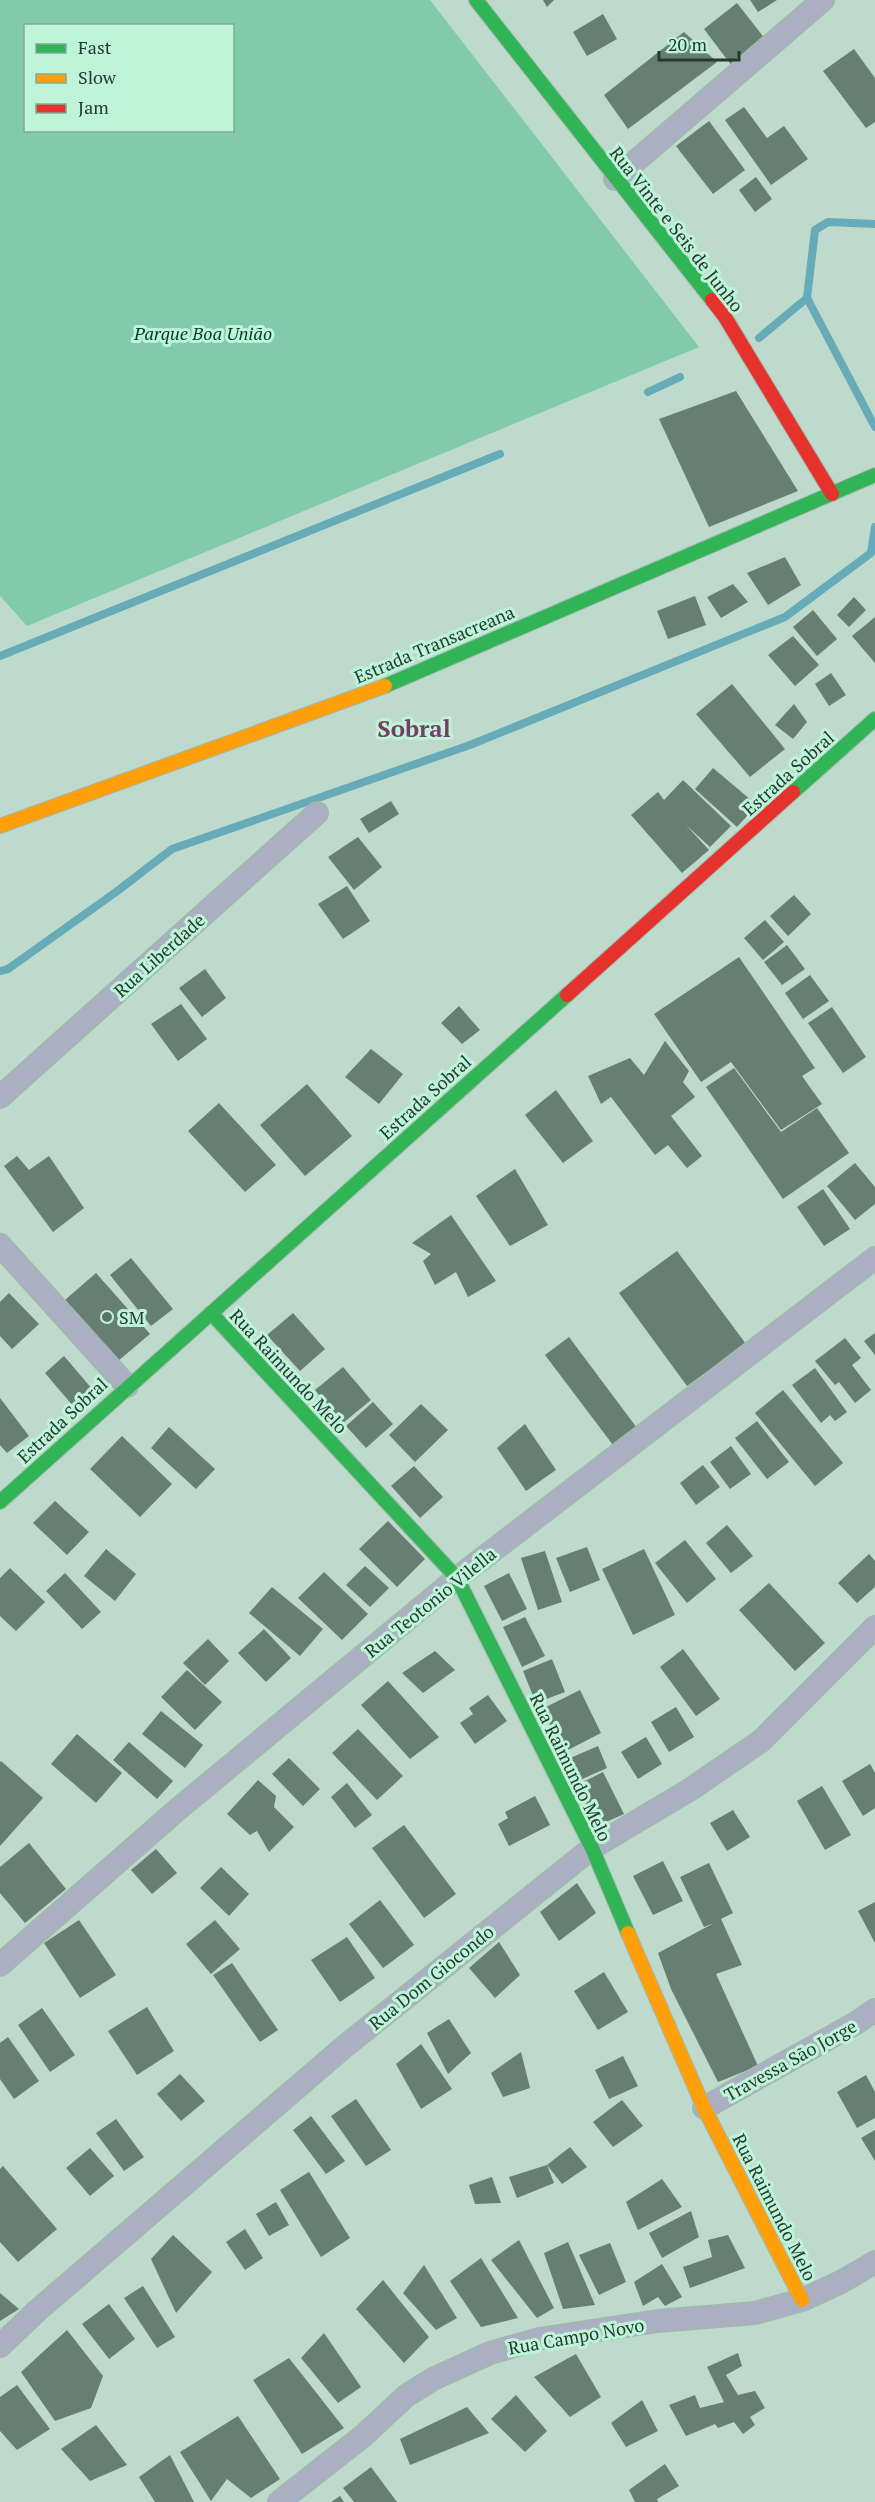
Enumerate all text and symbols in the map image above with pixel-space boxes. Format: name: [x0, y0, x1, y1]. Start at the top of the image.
legend: [24, 24, 234, 132]
scale bar: [659, 24, 738, 62]
text: 20 m: [668, 32, 708, 56]
text: Fast: [78, 35, 112, 59]
text: Slow: [78, 65, 117, 89]
text: Jam: [78, 95, 109, 119]
street label: Rua Vinte e Seis de Junho: [605, 141, 749, 317]
park label: Parque Boa União: [133, 321, 272, 345]
street label: Estrada Transacreana: [350, 599, 518, 689]
district label: Sobral: [377, 712, 451, 744]
street label: Estrada Sobral: [737, 726, 839, 820]
street label: Rua Liberdade: [108, 908, 210, 1002]
street label: Estrada Sobral: [374, 1050, 476, 1144]
street label: Rua Raimundo Melo: [225, 1304, 353, 1439]
place label: SM: [119, 1305, 145, 1329]
marker: SM: [100, 1310, 114, 1324]
street label: Estrada Sobral: [12, 1372, 112, 1468]
street label: Rua Teotonio Vilella: [359, 1541, 501, 1663]
street label: Rua Raimundo Melo: [525, 1689, 617, 1845]
street label: Rua Dom Giocondo: [363, 1919, 499, 2035]
street label: Travessa São Jorge: [719, 2014, 861, 2106]
street label: Rua Raimundo Melo: [727, 2129, 823, 2285]
street label: Rua Campo Novo: [506, 2312, 646, 2360]

